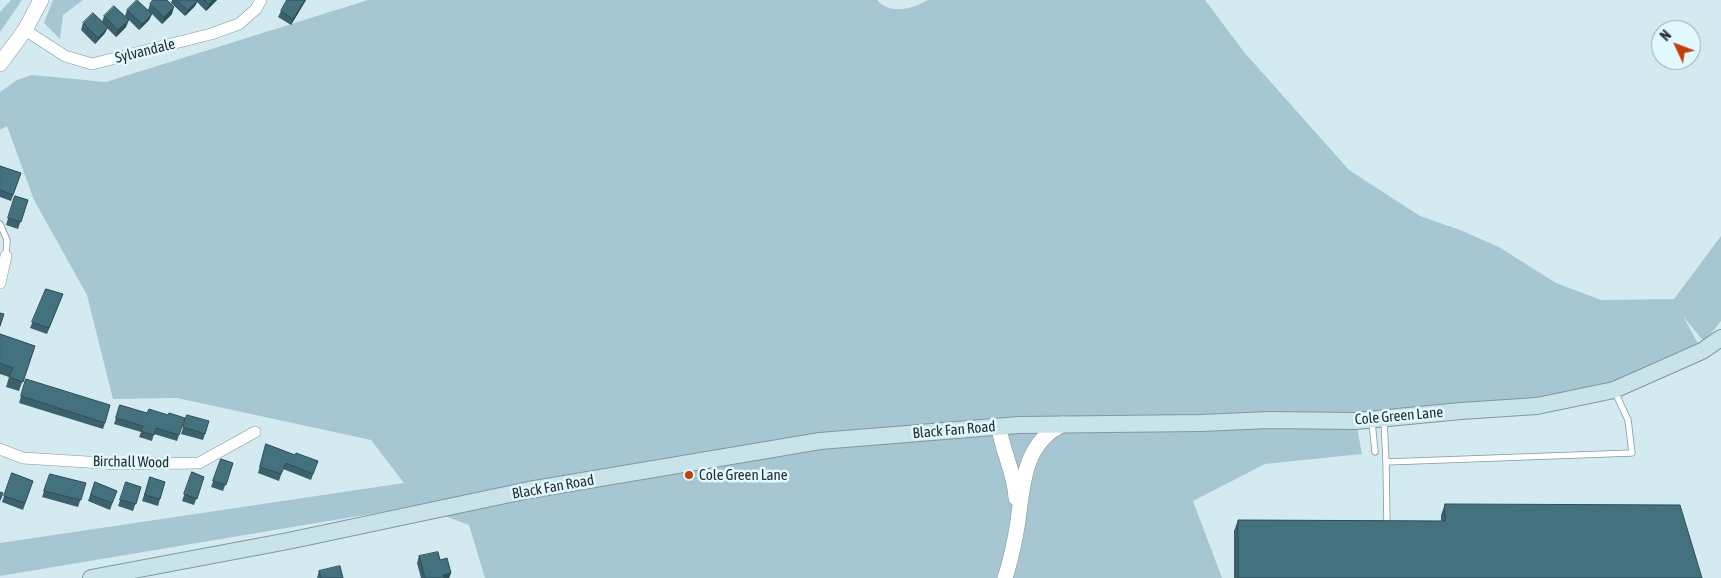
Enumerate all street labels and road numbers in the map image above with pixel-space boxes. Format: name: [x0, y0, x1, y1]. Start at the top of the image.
street label: Sylvandale: [113, 35, 177, 67]
street label: Cole Green Lane: [1354, 403, 1444, 429]
street label: Black Fan Road: [912, 417, 996, 443]
street label: Birchall Wood: [93, 452, 169, 472]
street label: Black Fan Road: [511, 471, 595, 503]

